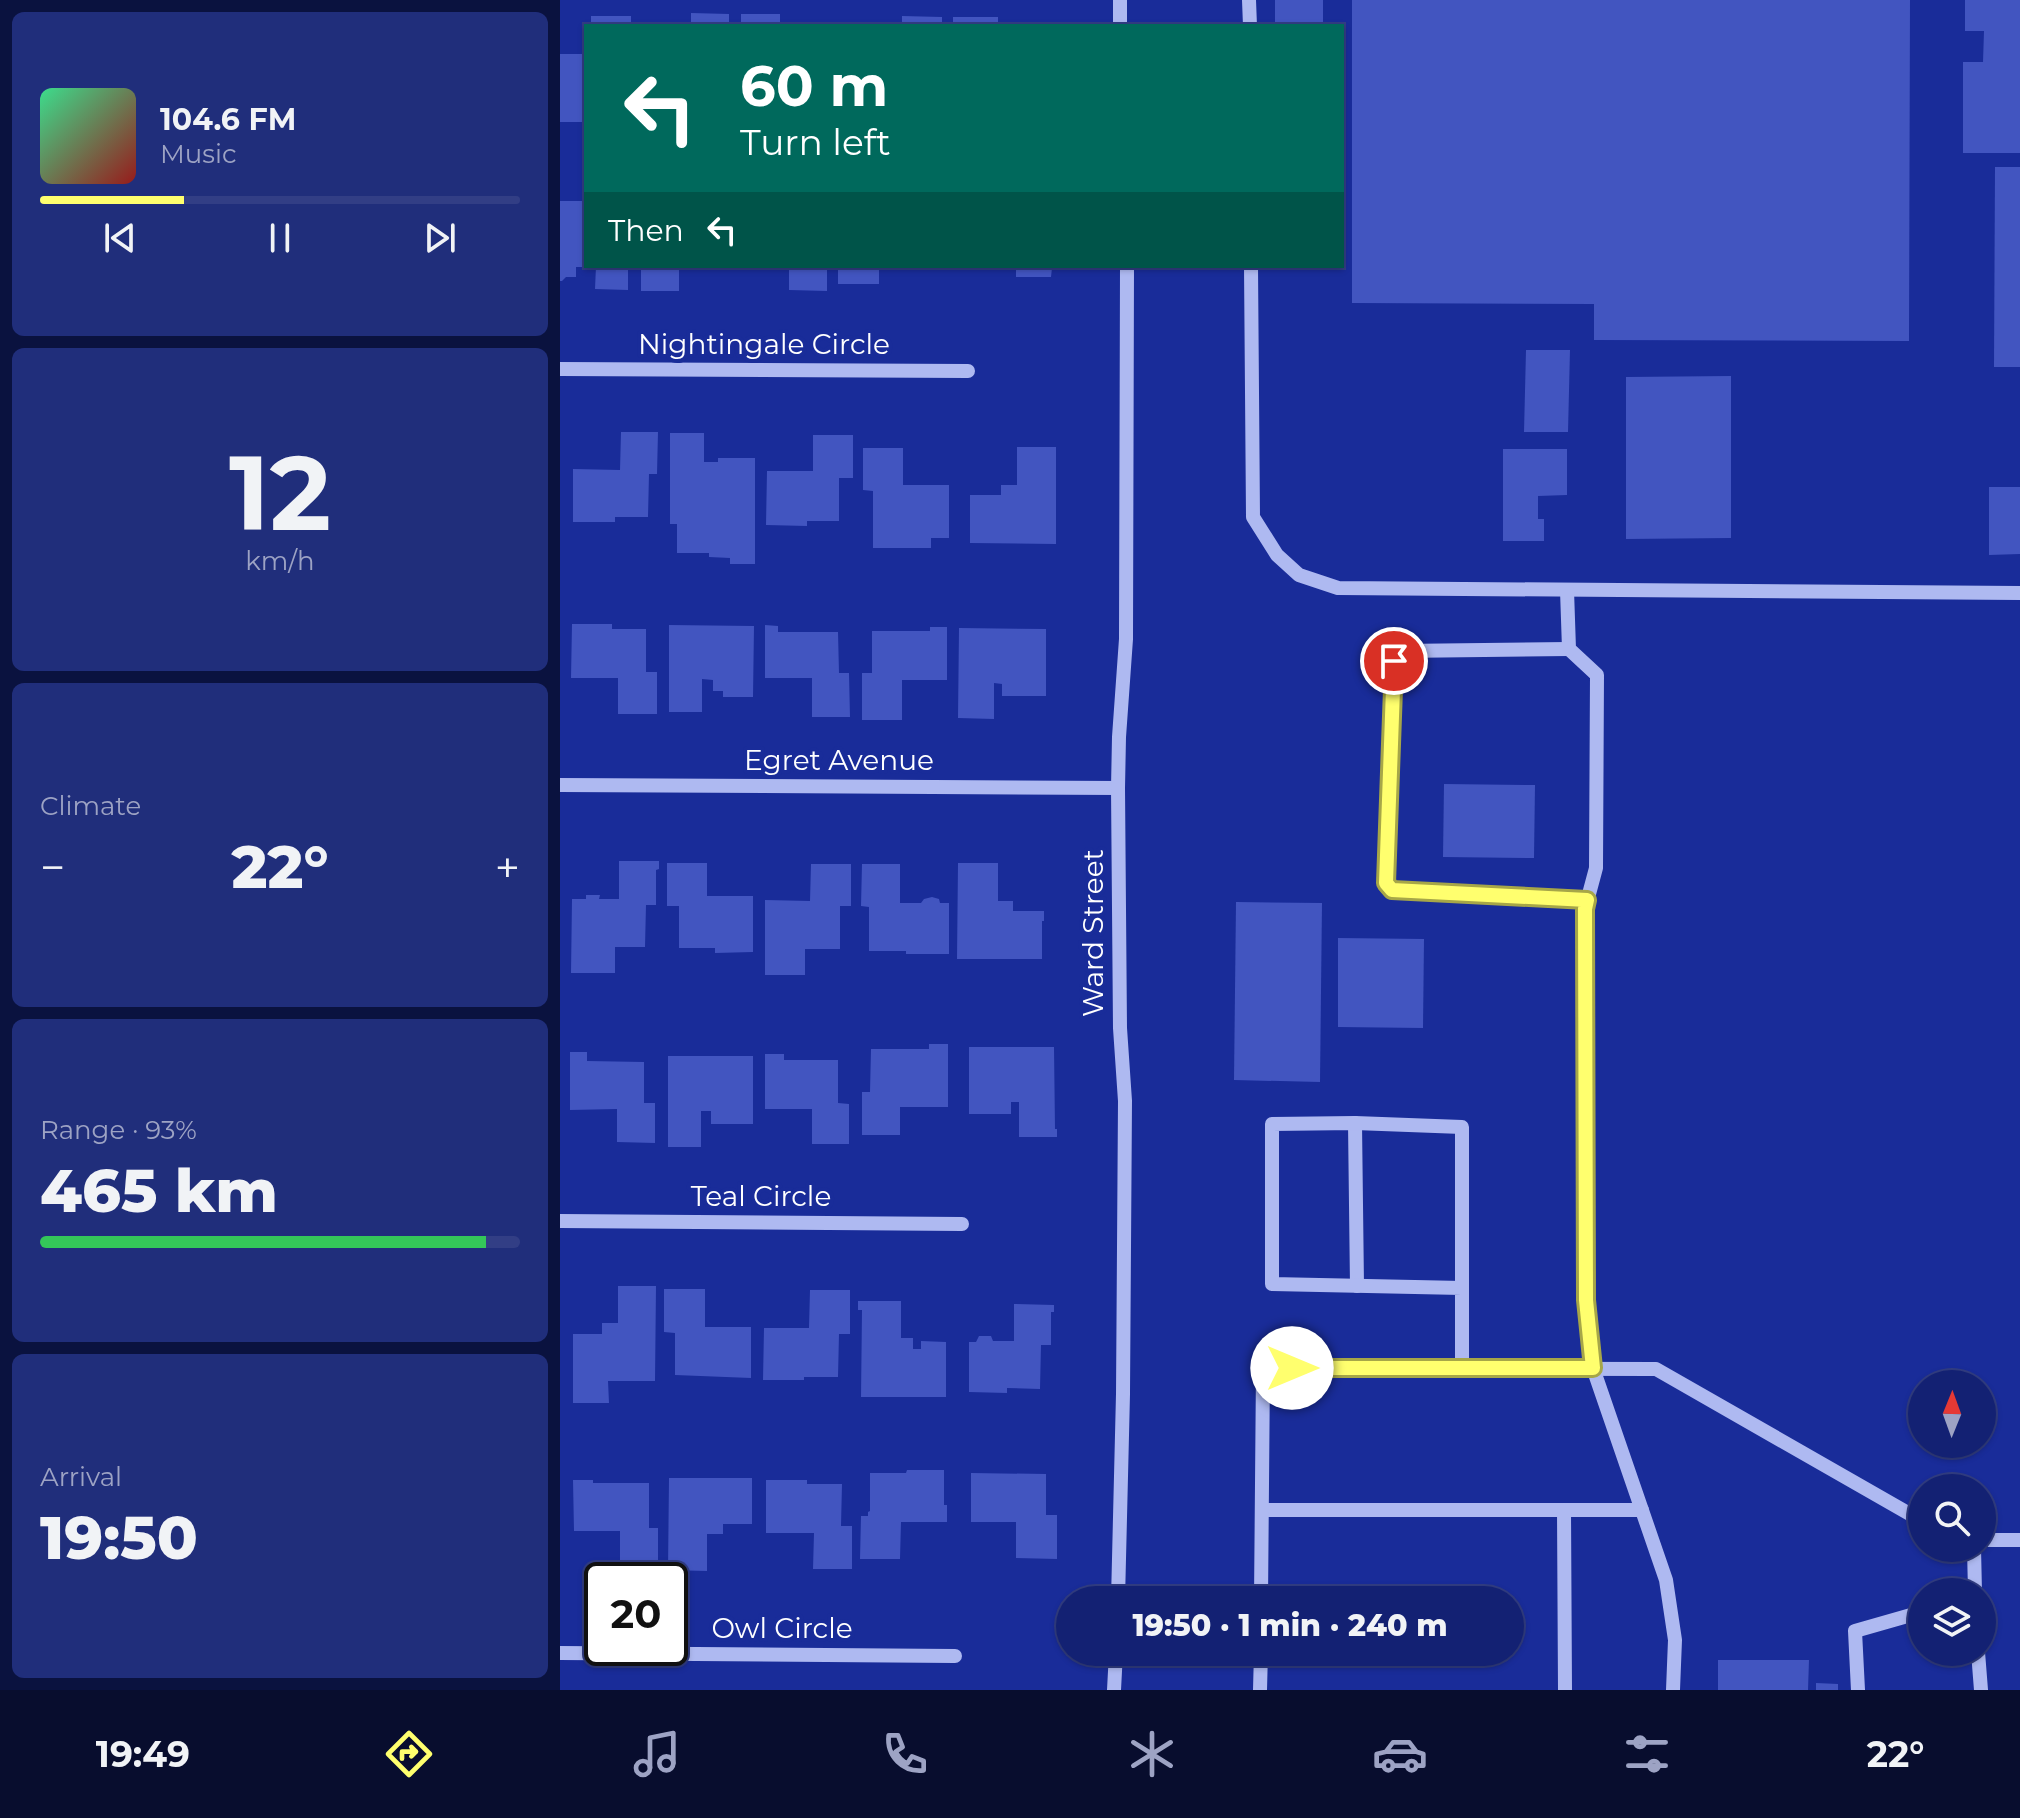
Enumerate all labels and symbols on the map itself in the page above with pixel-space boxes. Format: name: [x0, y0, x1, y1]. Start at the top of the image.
street label: Nightingale Circle: [638, 327, 890, 361]
pin: [1360, 627, 1428, 695]
street label: Egret Avenue: [744, 743, 934, 777]
street label: Ward Street: [1076, 849, 1110, 1017]
street label: Teal Circle: [691, 1179, 831, 1213]
position arrow: [1250, 1326, 1334, 1410]
north arrow: [1908, 1370, 1996, 1458]
speed limit sign: 20: [584, 1562, 688, 1666]
street label: Owl Circle: [711, 1611, 853, 1645]

